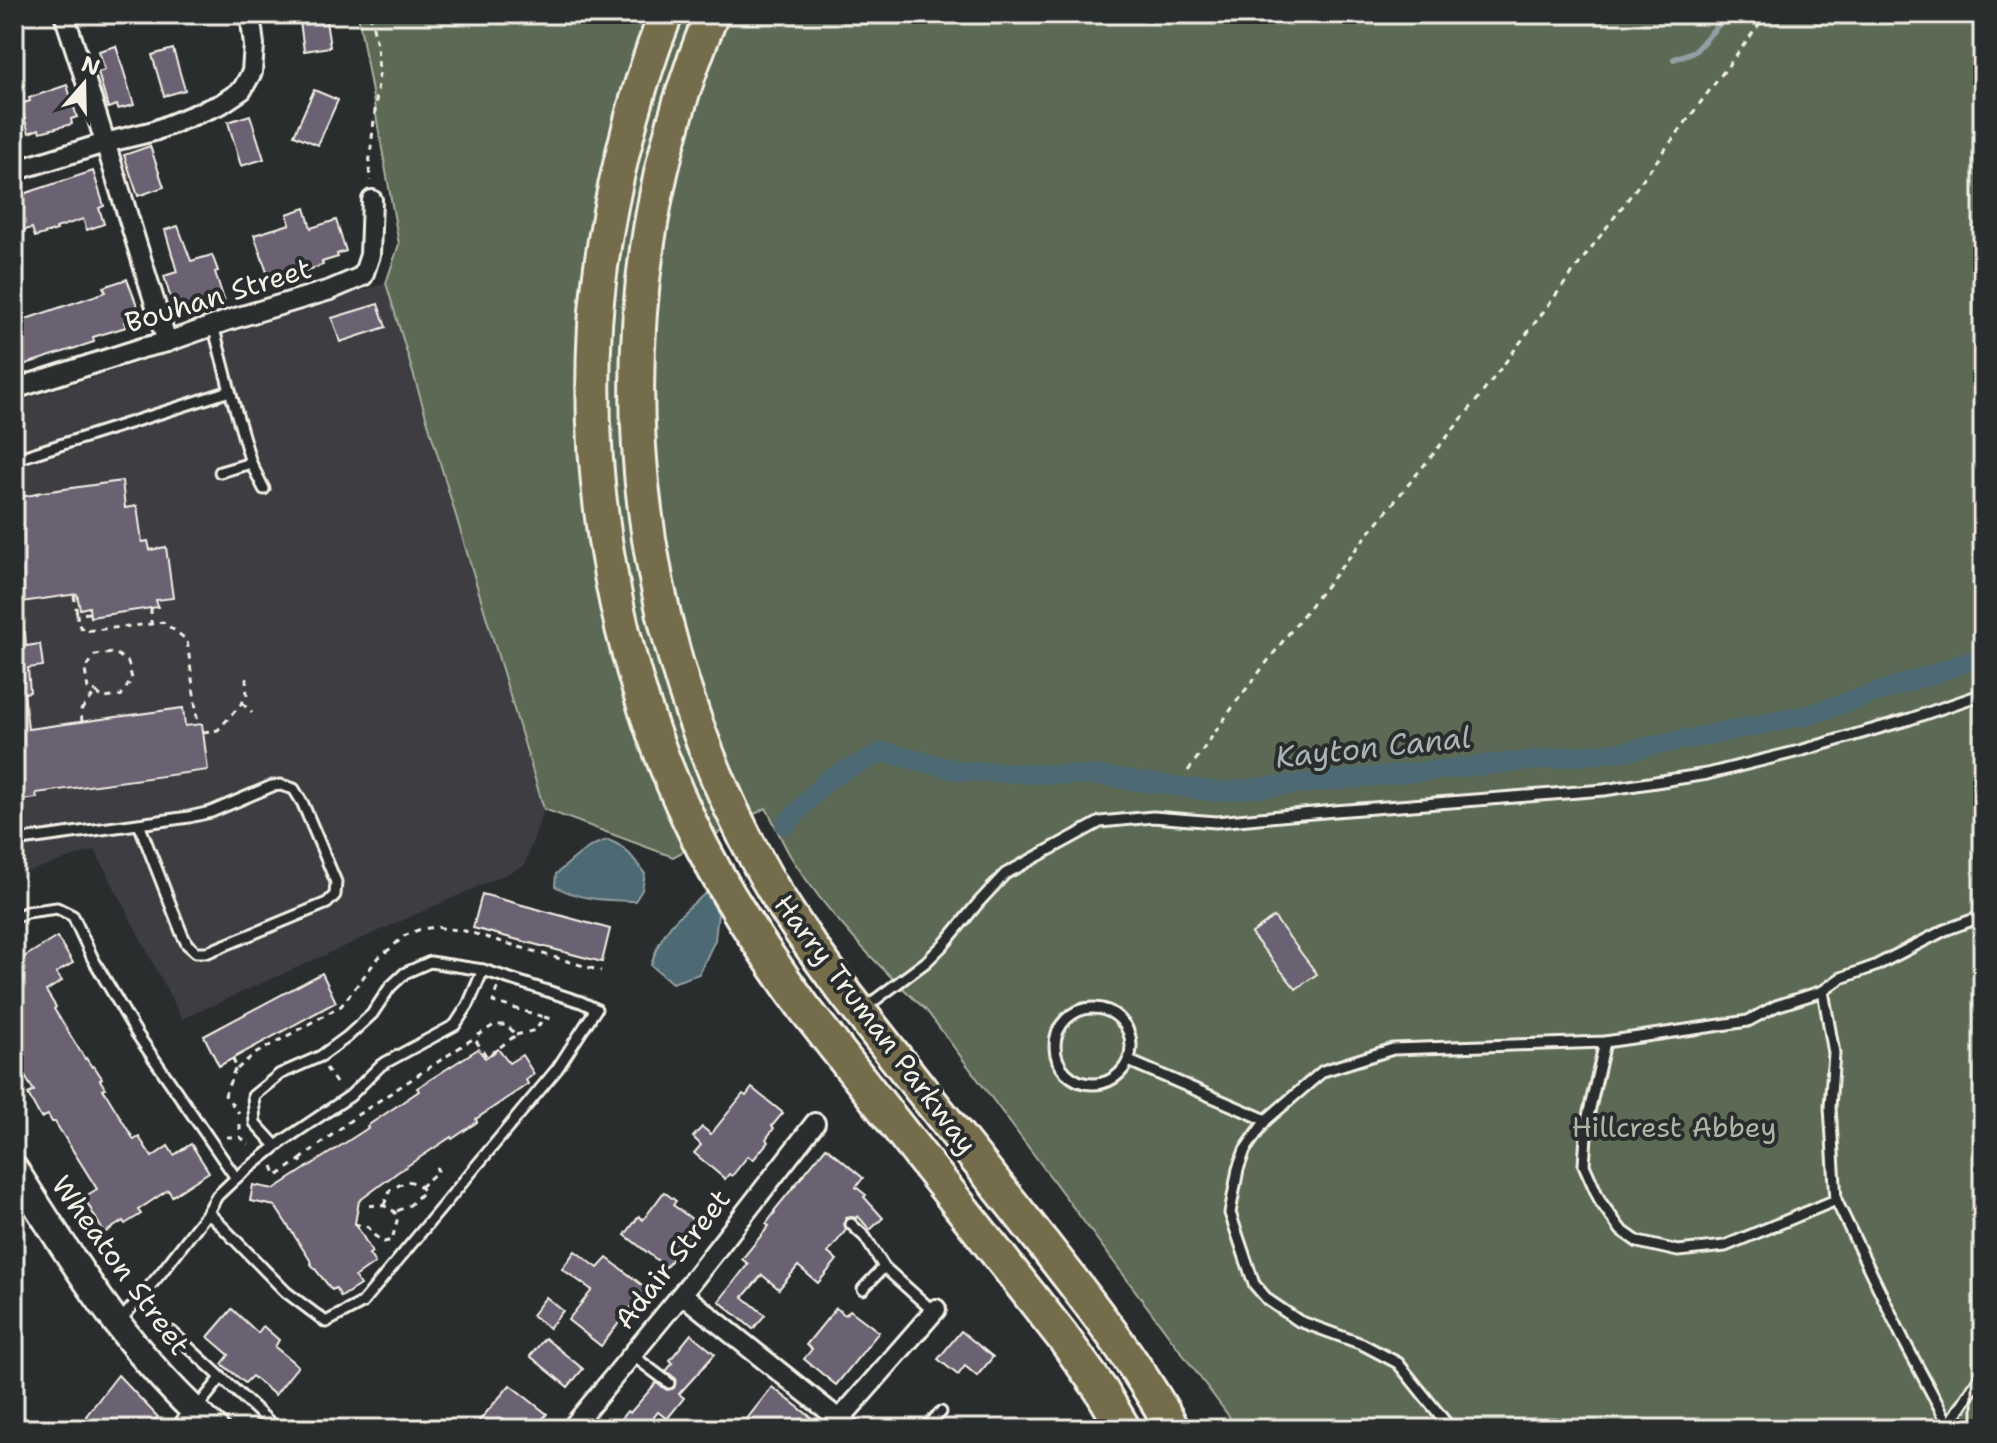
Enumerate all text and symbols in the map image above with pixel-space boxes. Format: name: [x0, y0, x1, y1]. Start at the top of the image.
north arrow: [44, 44, 124, 124]
text: N: [78, 49, 104, 82]
street label: Bouhan Street: [120, 249, 316, 341]
water label: Kayton Canal: [1273, 716, 1473, 778]
street label: Harry Truman Parkway: [766, 886, 986, 1162]
park label: Hillcrest Abbey: [1571, 1108, 1777, 1146]
street label: Wheaton Street: [43, 1168, 199, 1362]
street label: Adair Street: [605, 1181, 739, 1337]

